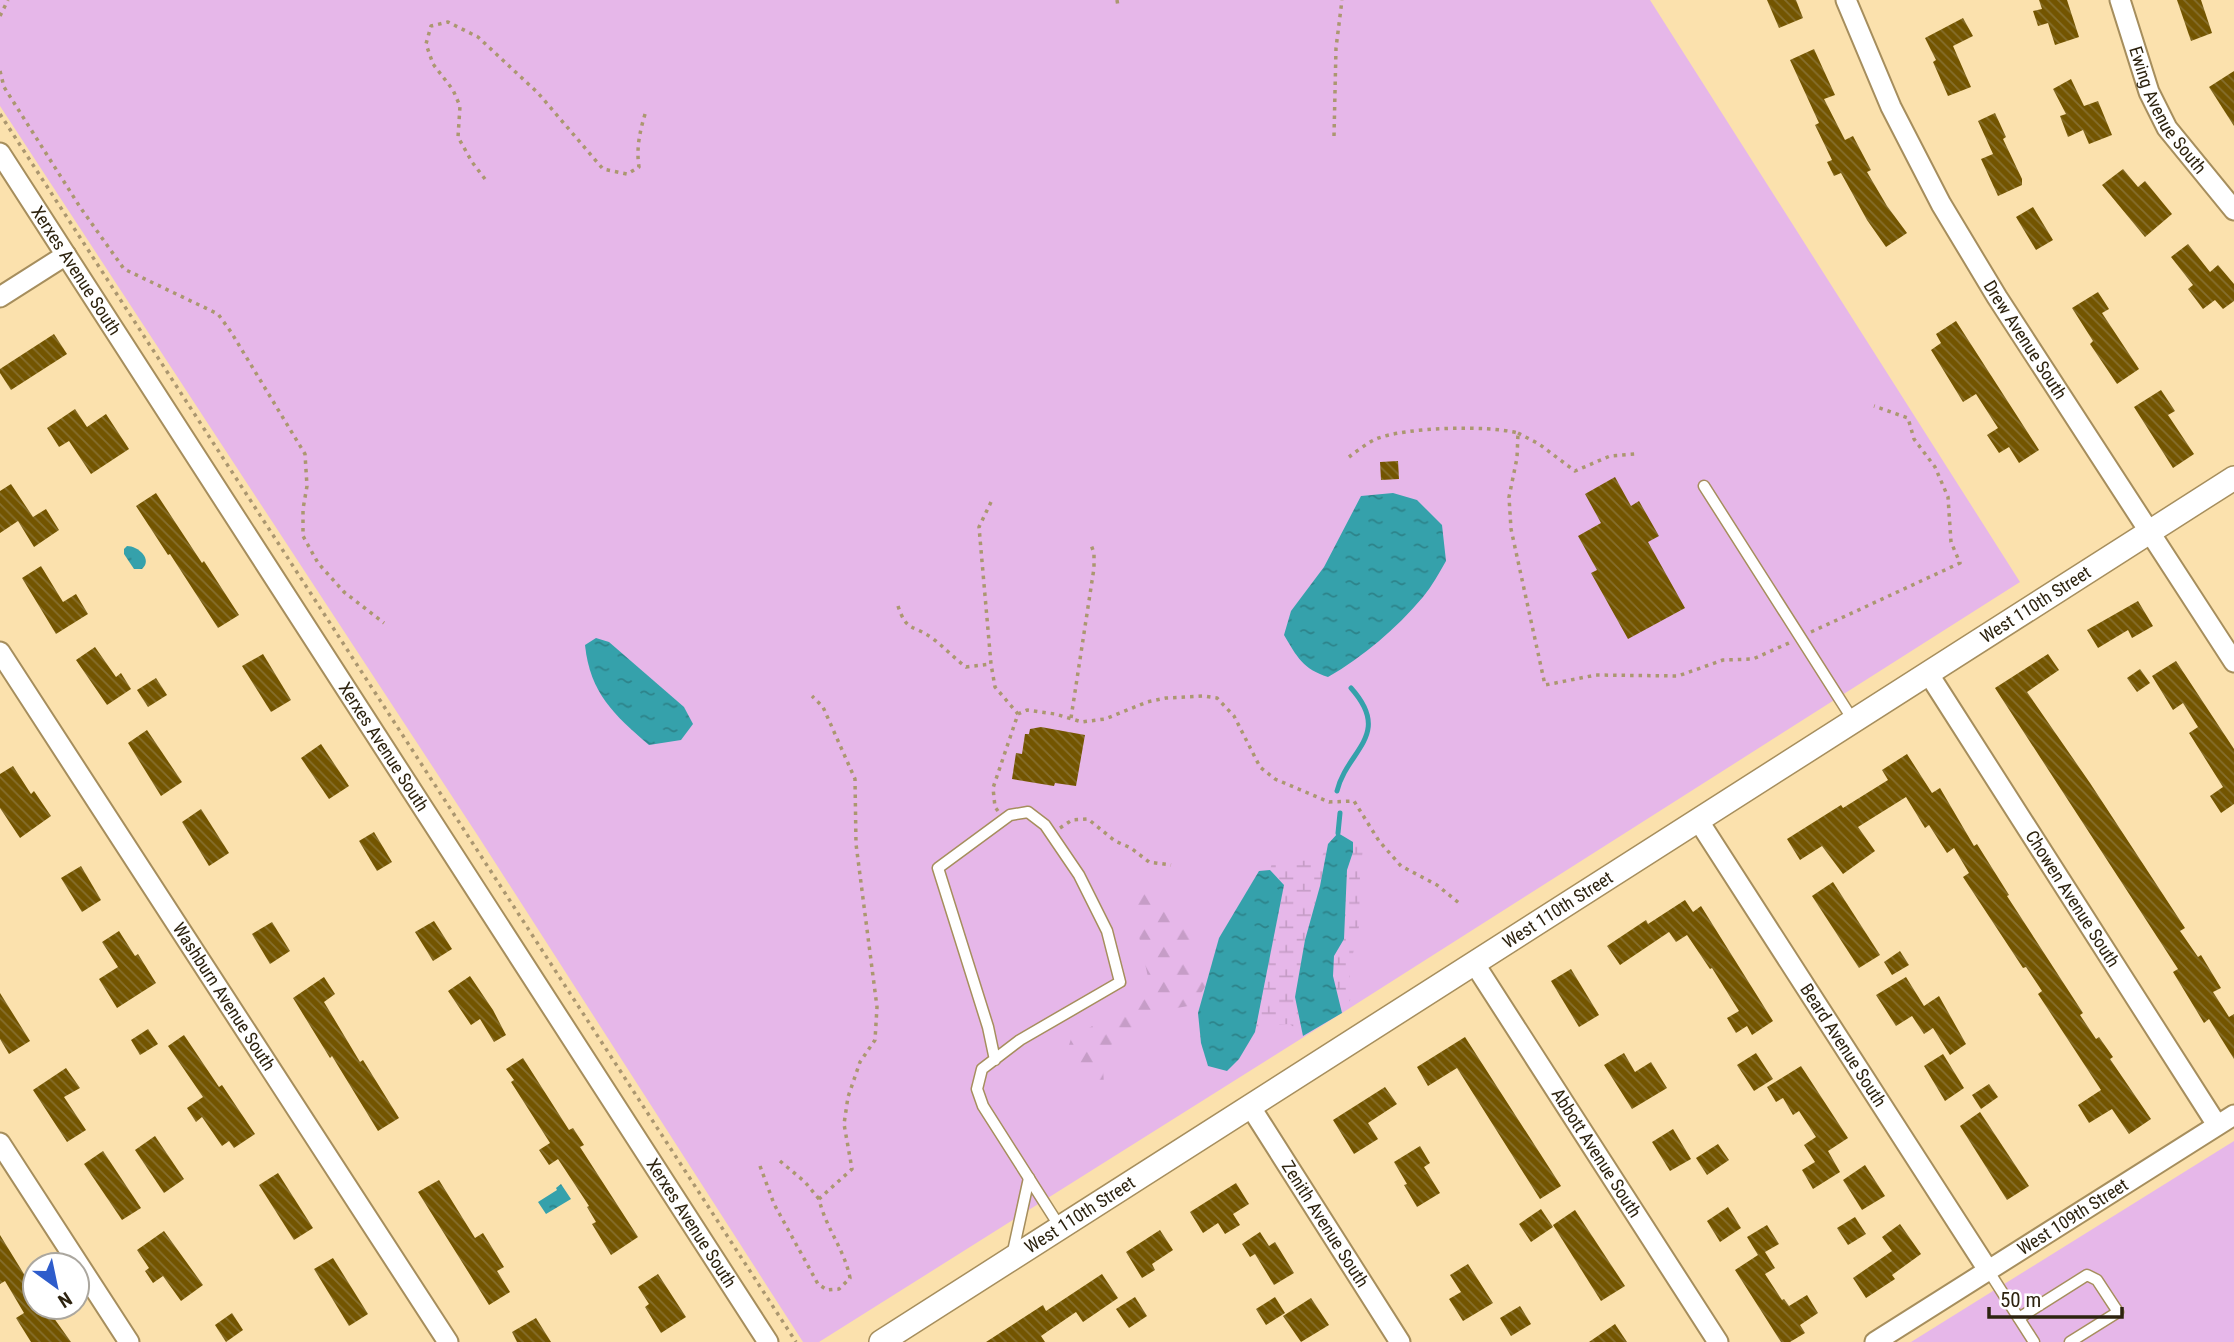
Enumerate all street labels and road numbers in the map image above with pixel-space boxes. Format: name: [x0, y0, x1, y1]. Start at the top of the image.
street label: Ewing Avenue South: [2125, 44, 2211, 178]
street label: Xerxes Avenue South: [27, 202, 126, 339]
street label: Drew Avenue South: [1980, 277, 2071, 403]
street label: West 110th Street: [1976, 561, 2094, 647]
street label: Xerxes Avenue South: [335, 678, 433, 815]
street label: Chowen Avenue South: [2021, 826, 2124, 971]
street label: West 110th Street: [1498, 866, 1617, 952]
street label: Washburn Avenue South: [169, 919, 280, 1074]
street label: Beard Avenue South: [1796, 979, 1891, 1111]
street label: Abbott Avenue South: [1548, 1084, 1646, 1221]
street label: Xerxes Avenue South: [642, 1155, 741, 1291]
street label: Zenith Avenue South: [1278, 1157, 1373, 1291]
street label: West 110th Street: [1021, 1172, 1139, 1257]
street label: West 109th Street: [2013, 1174, 2132, 1259]

